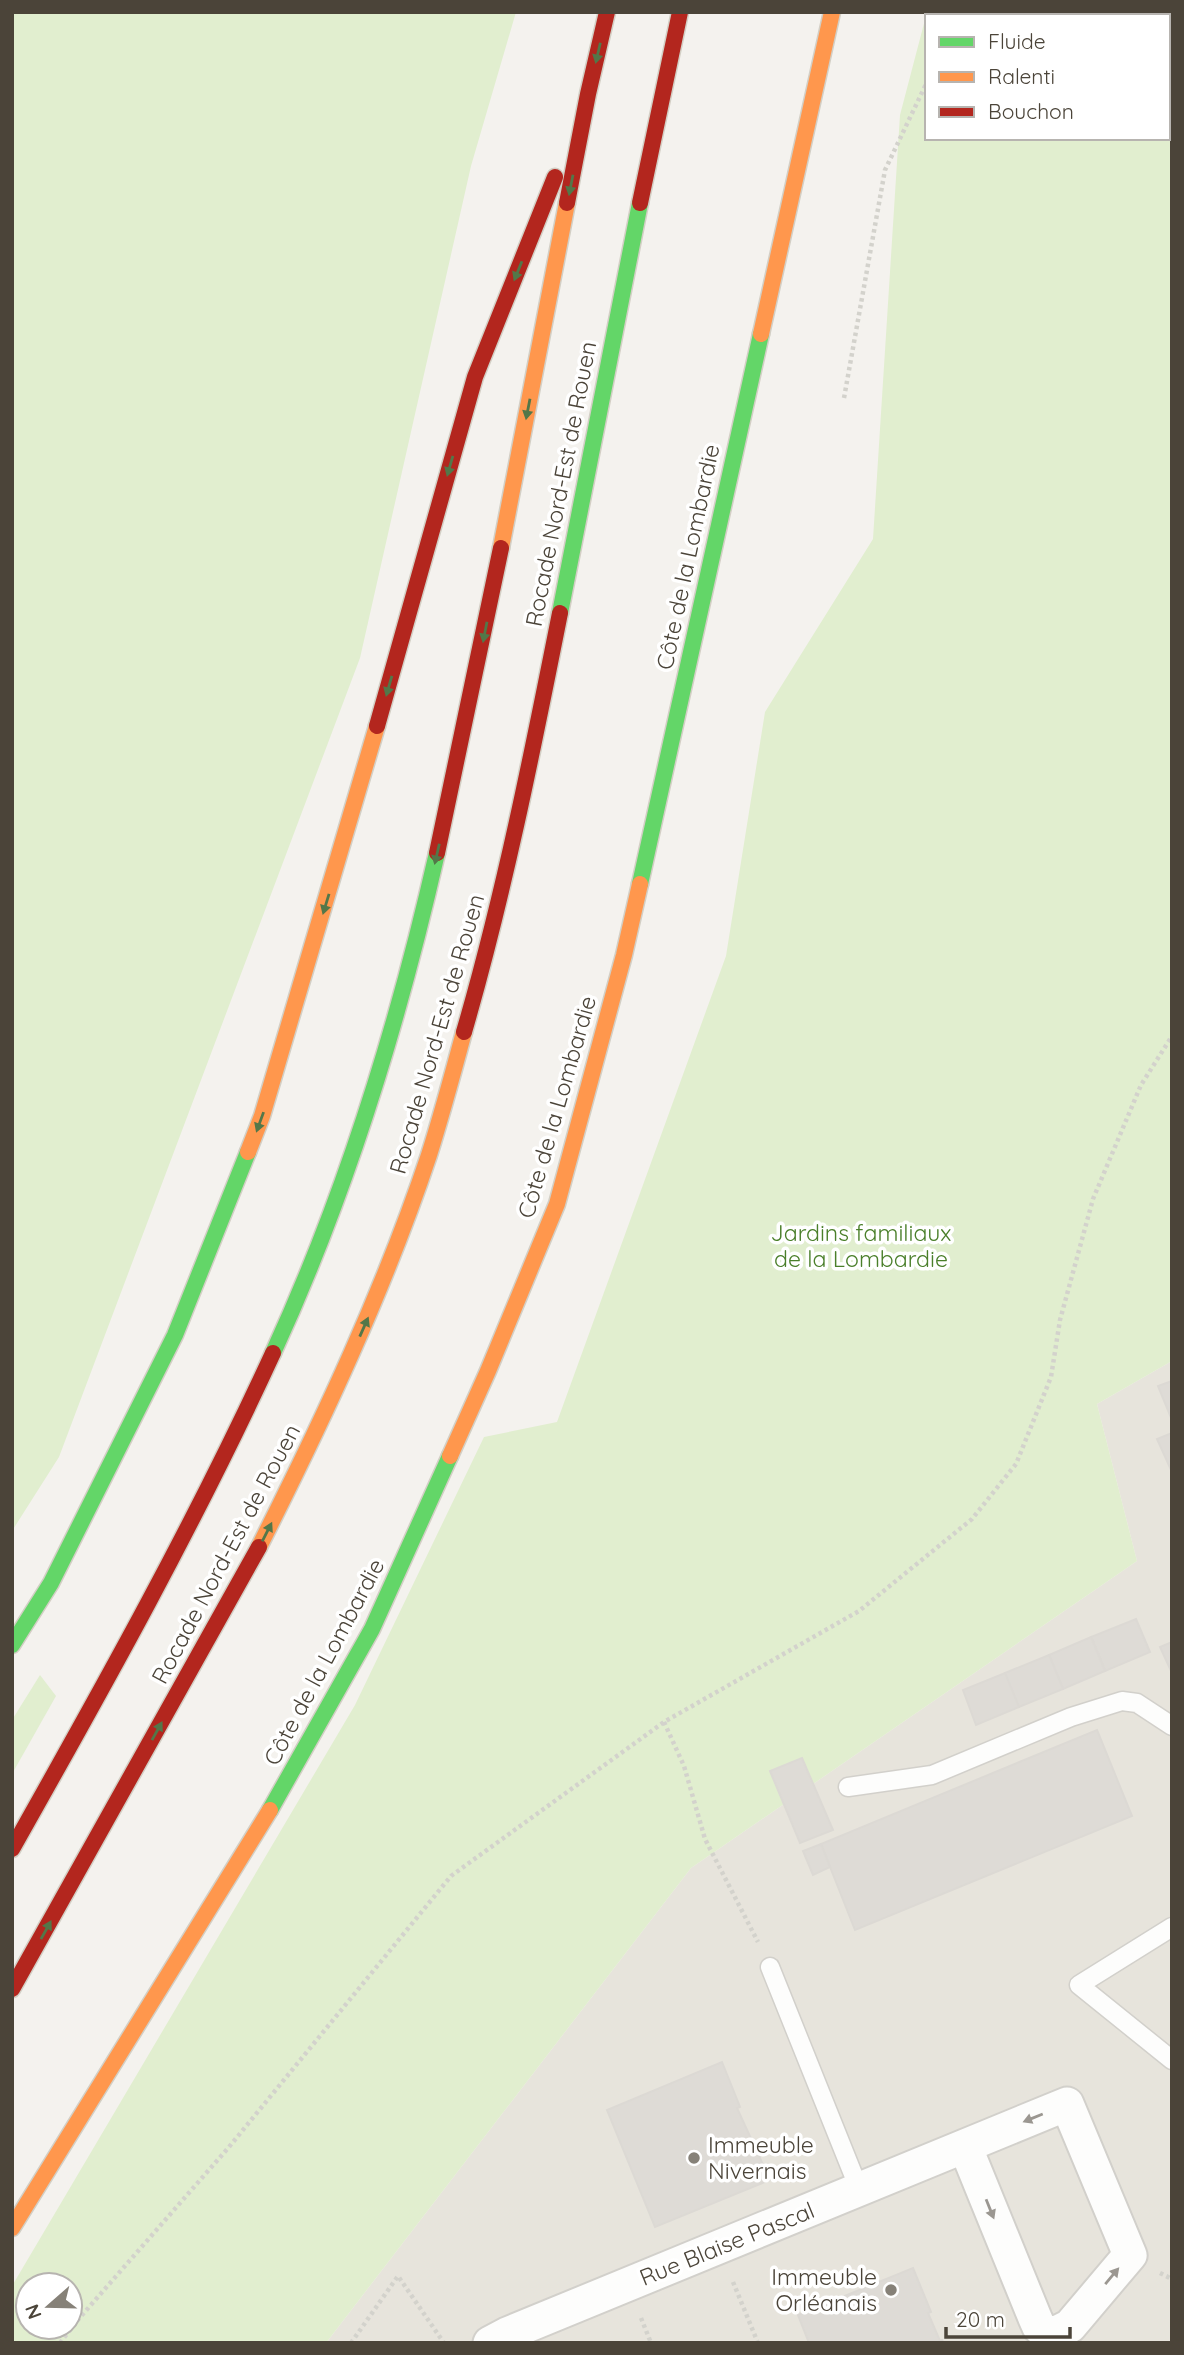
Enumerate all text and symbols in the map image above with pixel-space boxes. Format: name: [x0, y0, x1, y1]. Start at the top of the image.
legend: [925, 14, 1170, 140]
text: Fluide: [988, 28, 1046, 54]
one-way arrow: [592, 42, 603, 64]
text: Ralenti: [988, 63, 1055, 89]
text: Bouchon: [988, 98, 1074, 124]
one-way arrow: [565, 174, 576, 196]
one-way arrow: [512, 261, 523, 282]
street label: Rocade Nord-Est de Rouen: [519, 339, 602, 629]
one-way arrow: [522, 398, 533, 420]
street label: Côte de la Lombardie: [649, 442, 726, 672]
one-way arrow: [445, 456, 455, 477]
one-way arrow: [479, 621, 490, 643]
one-way arrow: [383, 675, 394, 697]
one-way arrow: [431, 843, 442, 865]
street label: Rocade Nord-Est de Rouen: [383, 891, 490, 1177]
one-way arrow: [321, 894, 331, 915]
street label: Côte de la Lombardie: [511, 992, 602, 1221]
one-way arrow: [254, 1111, 265, 1132]
park label: Jardins familiaux de la Lombardie: [771, 1218, 951, 1273]
one-way arrow: [359, 1316, 370, 1337]
street label: Rocade Nord-Est de Rouen: [145, 1419, 306, 1689]
one-way arrow: [261, 1522, 272, 1542]
street label: Côte de la Lombardie: [257, 1554, 390, 1770]
one-way arrow: [151, 1722, 163, 1741]
one-way arrow: [40, 1920, 52, 1940]
one-way arrow: [1023, 2112, 1044, 2123]
place label: Immeuble Nivernais: [708, 2130, 814, 2185]
marker: Immeuble Nivernais: [686, 2150, 702, 2166]
street label: Rue Blaise Pascal: [635, 2195, 819, 2292]
one-way arrow: [985, 2199, 996, 2220]
place label: Immeuble Orléanais: [771, 2262, 877, 2317]
one-way arrow: [1105, 2267, 1120, 2285]
north arrow: [14, 2271, 84, 2341]
marker: Immeuble Orléanais: [883, 2282, 899, 2298]
scale bar: [946, 2296, 1070, 2340]
text: N: [19, 2301, 47, 2322]
text: 20 m: [956, 2306, 1005, 2332]

